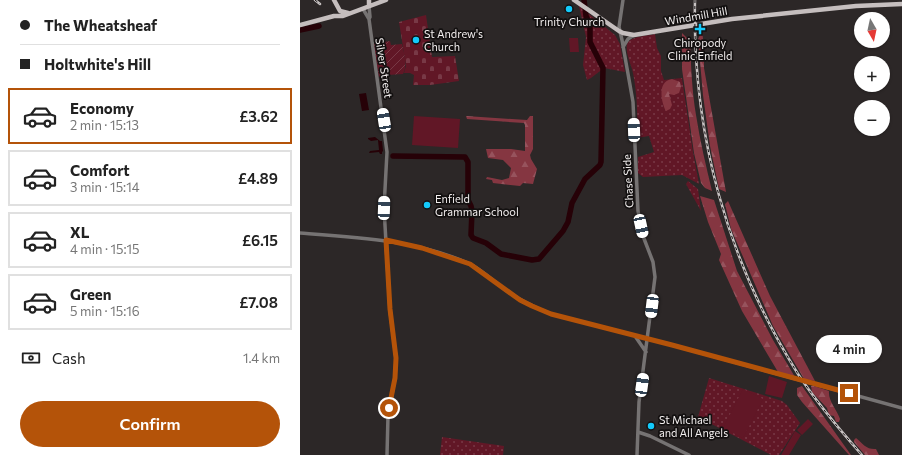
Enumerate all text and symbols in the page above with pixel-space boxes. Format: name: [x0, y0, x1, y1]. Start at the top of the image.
marker: Trinity Church: [564, 4, 574, 14]
street label: Windmill Hill: [664, 4, 728, 27]
north arrow: [854, 12, 890, 48]
map controls: [854, 12, 890, 136]
place label: Trinity Church: [534, 15, 604, 28]
text: The Wheatsheaf: [44, 16, 157, 34]
marker: Chiropody Clinic Enfield: [694, 23, 706, 35]
place label: St Andrew's Church: [424, 27, 483, 53]
marker: St Andrew's Church: [411, 35, 421, 45]
place label: Chiropody Clinic Enfield: [668, 36, 732, 62]
street label: Silver Street: [373, 37, 396, 100]
text: Holtwhite's Hill: [44, 55, 151, 73]
button: +: [854, 56, 890, 92]
icon: car: [22, 98, 58, 134]
text: Economy: [70, 99, 134, 117]
button: −: [854, 100, 890, 136]
text: £3.62: [239, 107, 278, 125]
car: [376, 107, 392, 133]
text: 2 min · 15:13: [70, 117, 139, 133]
car: [628, 118, 640, 142]
street label: Chase Side: [620, 154, 635, 208]
icon: car: [22, 160, 58, 196]
text: Comfort: [70, 161, 130, 179]
text: £4.89: [238, 169, 278, 187]
text: 3 min · 15:14: [70, 179, 140, 195]
place label: Enfield Grammar School: [435, 192, 519, 218]
car: [378, 196, 390, 220]
marker: Enfield Grammar School: [422, 200, 432, 210]
car: [633, 213, 649, 239]
icon: car: [22, 222, 58, 258]
text: XL: [70, 223, 89, 241]
text: £6.15: [242, 231, 278, 249]
text: 4 min · 15:15: [70, 241, 140, 257]
icon: car: [22, 284, 58, 320]
text: Green: [70, 285, 111, 303]
text: £7.08: [239, 293, 278, 311]
car: [645, 293, 659, 319]
text: 5 min · 15:16: [70, 303, 140, 319]
callout: 4 min: [816, 335, 882, 363]
text: 4 min: [833, 341, 865, 357]
icon: cash: [20, 347, 42, 369]
text: Cash: [52, 349, 86, 367]
text: 1.4 km: [243, 350, 280, 366]
car: [634, 372, 650, 398]
route end: [840, 384, 858, 402]
route start: [380, 399, 398, 417]
button: Confirm: [20, 401, 280, 447]
place label: St Michael and All Angels: [659, 413, 728, 439]
marker: St Michael and All Angels: [646, 421, 656, 431]

